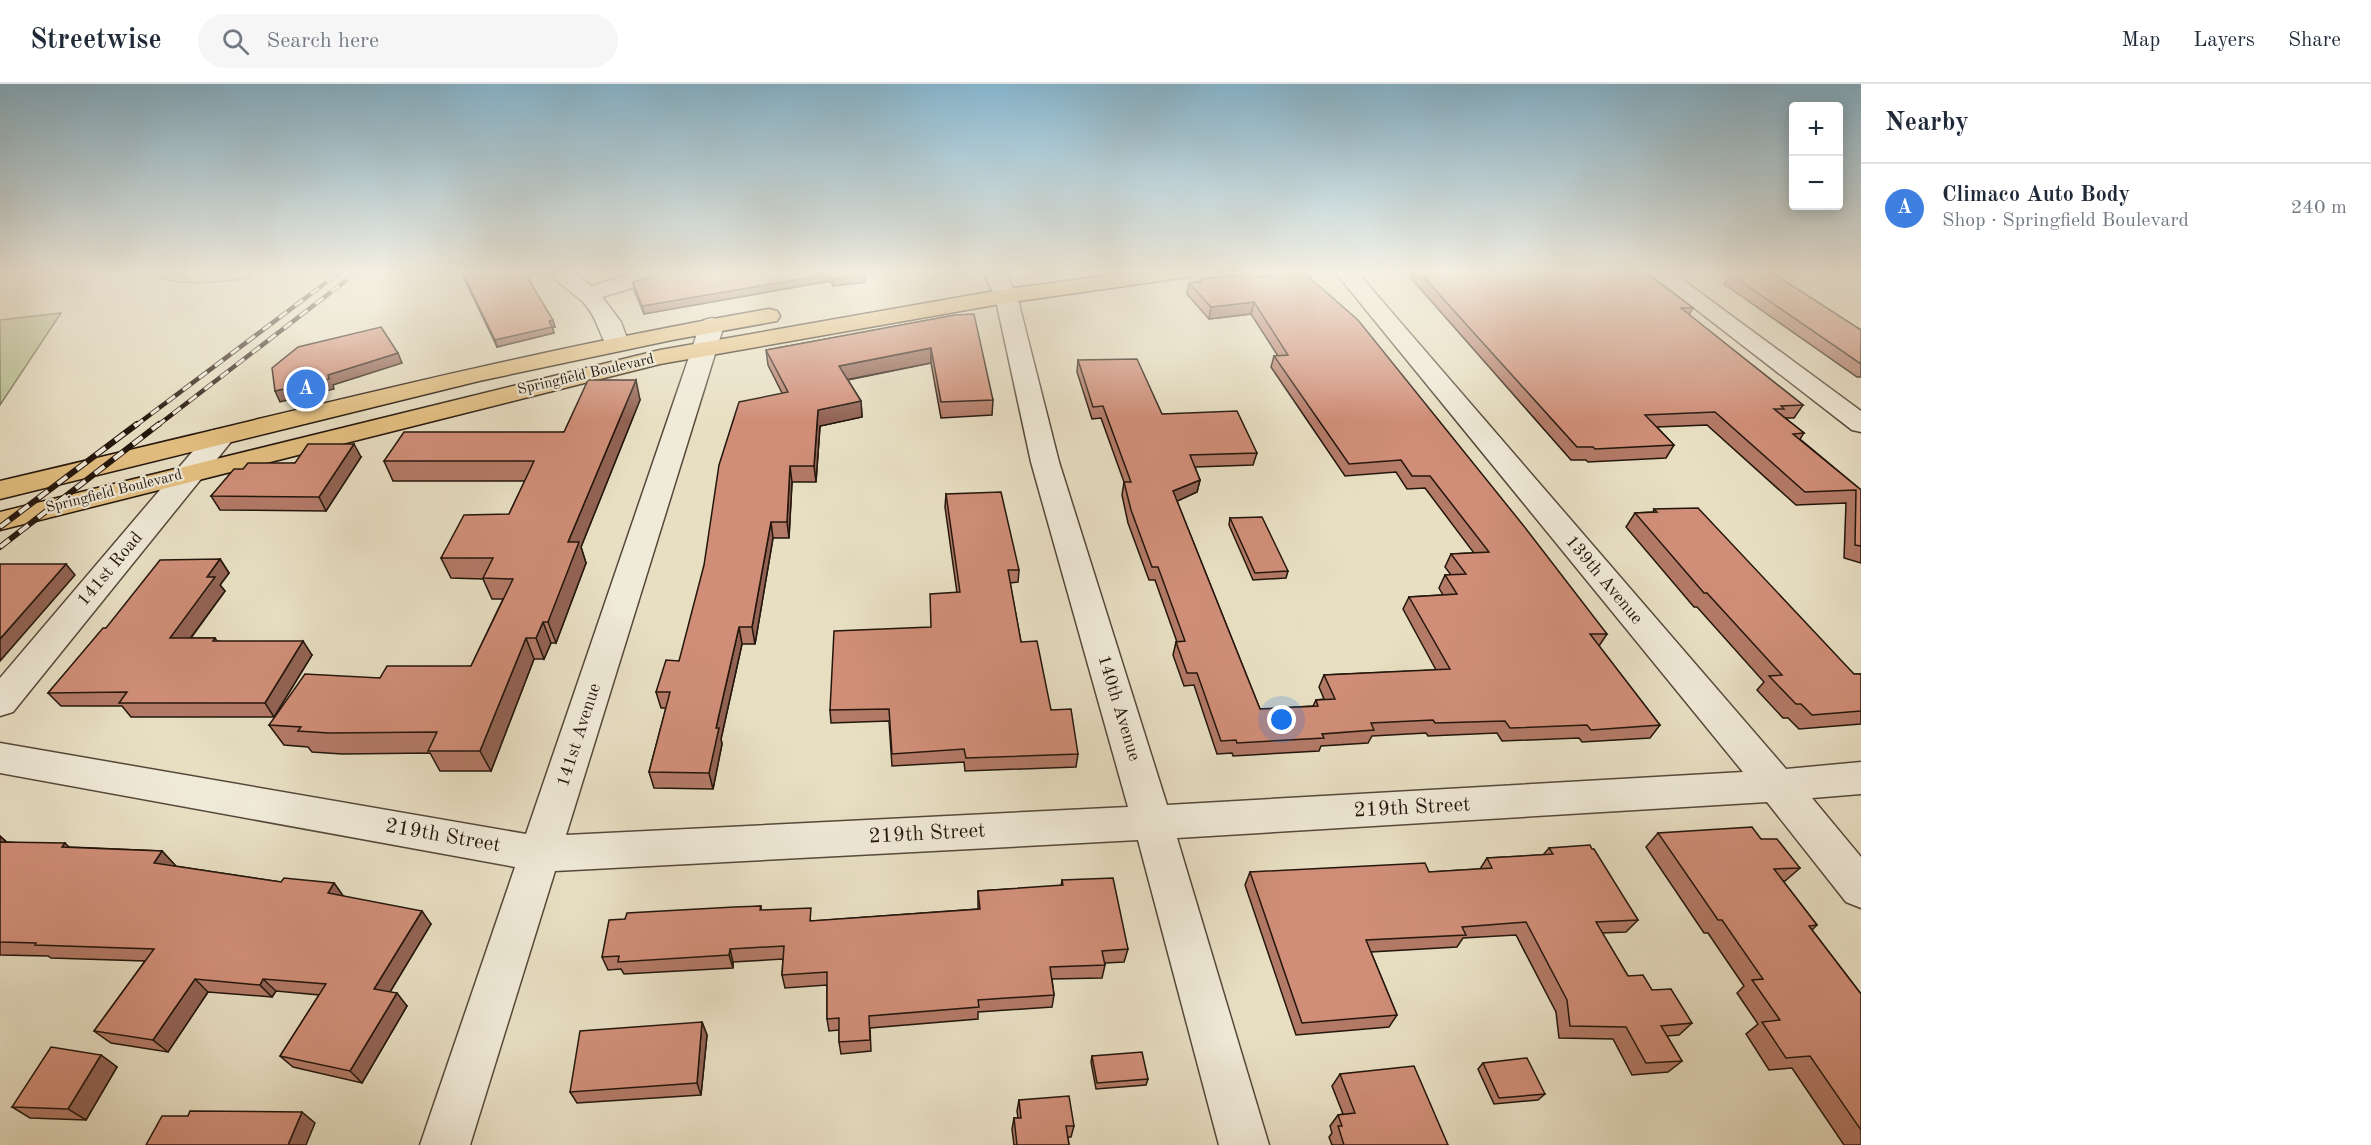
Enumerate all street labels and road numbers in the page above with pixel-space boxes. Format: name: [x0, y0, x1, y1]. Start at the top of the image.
street label: Springfield Boulevard: [516, 352, 656, 398]
street label: Springfield Boulevard: [44, 468, 184, 516]
street label: 141st Road: [74, 529, 146, 609]
street label: 139th Avenue: [1562, 532, 1646, 628]
street label: 140th Avenue: [1094, 653, 1144, 763]
street label: 141st Avenue: [554, 681, 604, 789]
street label: 219th Street: [1353, 794, 1471, 822]
street label: 219th Street: [384, 816, 502, 856]
street label: 219th Street: [868, 820, 986, 848]

